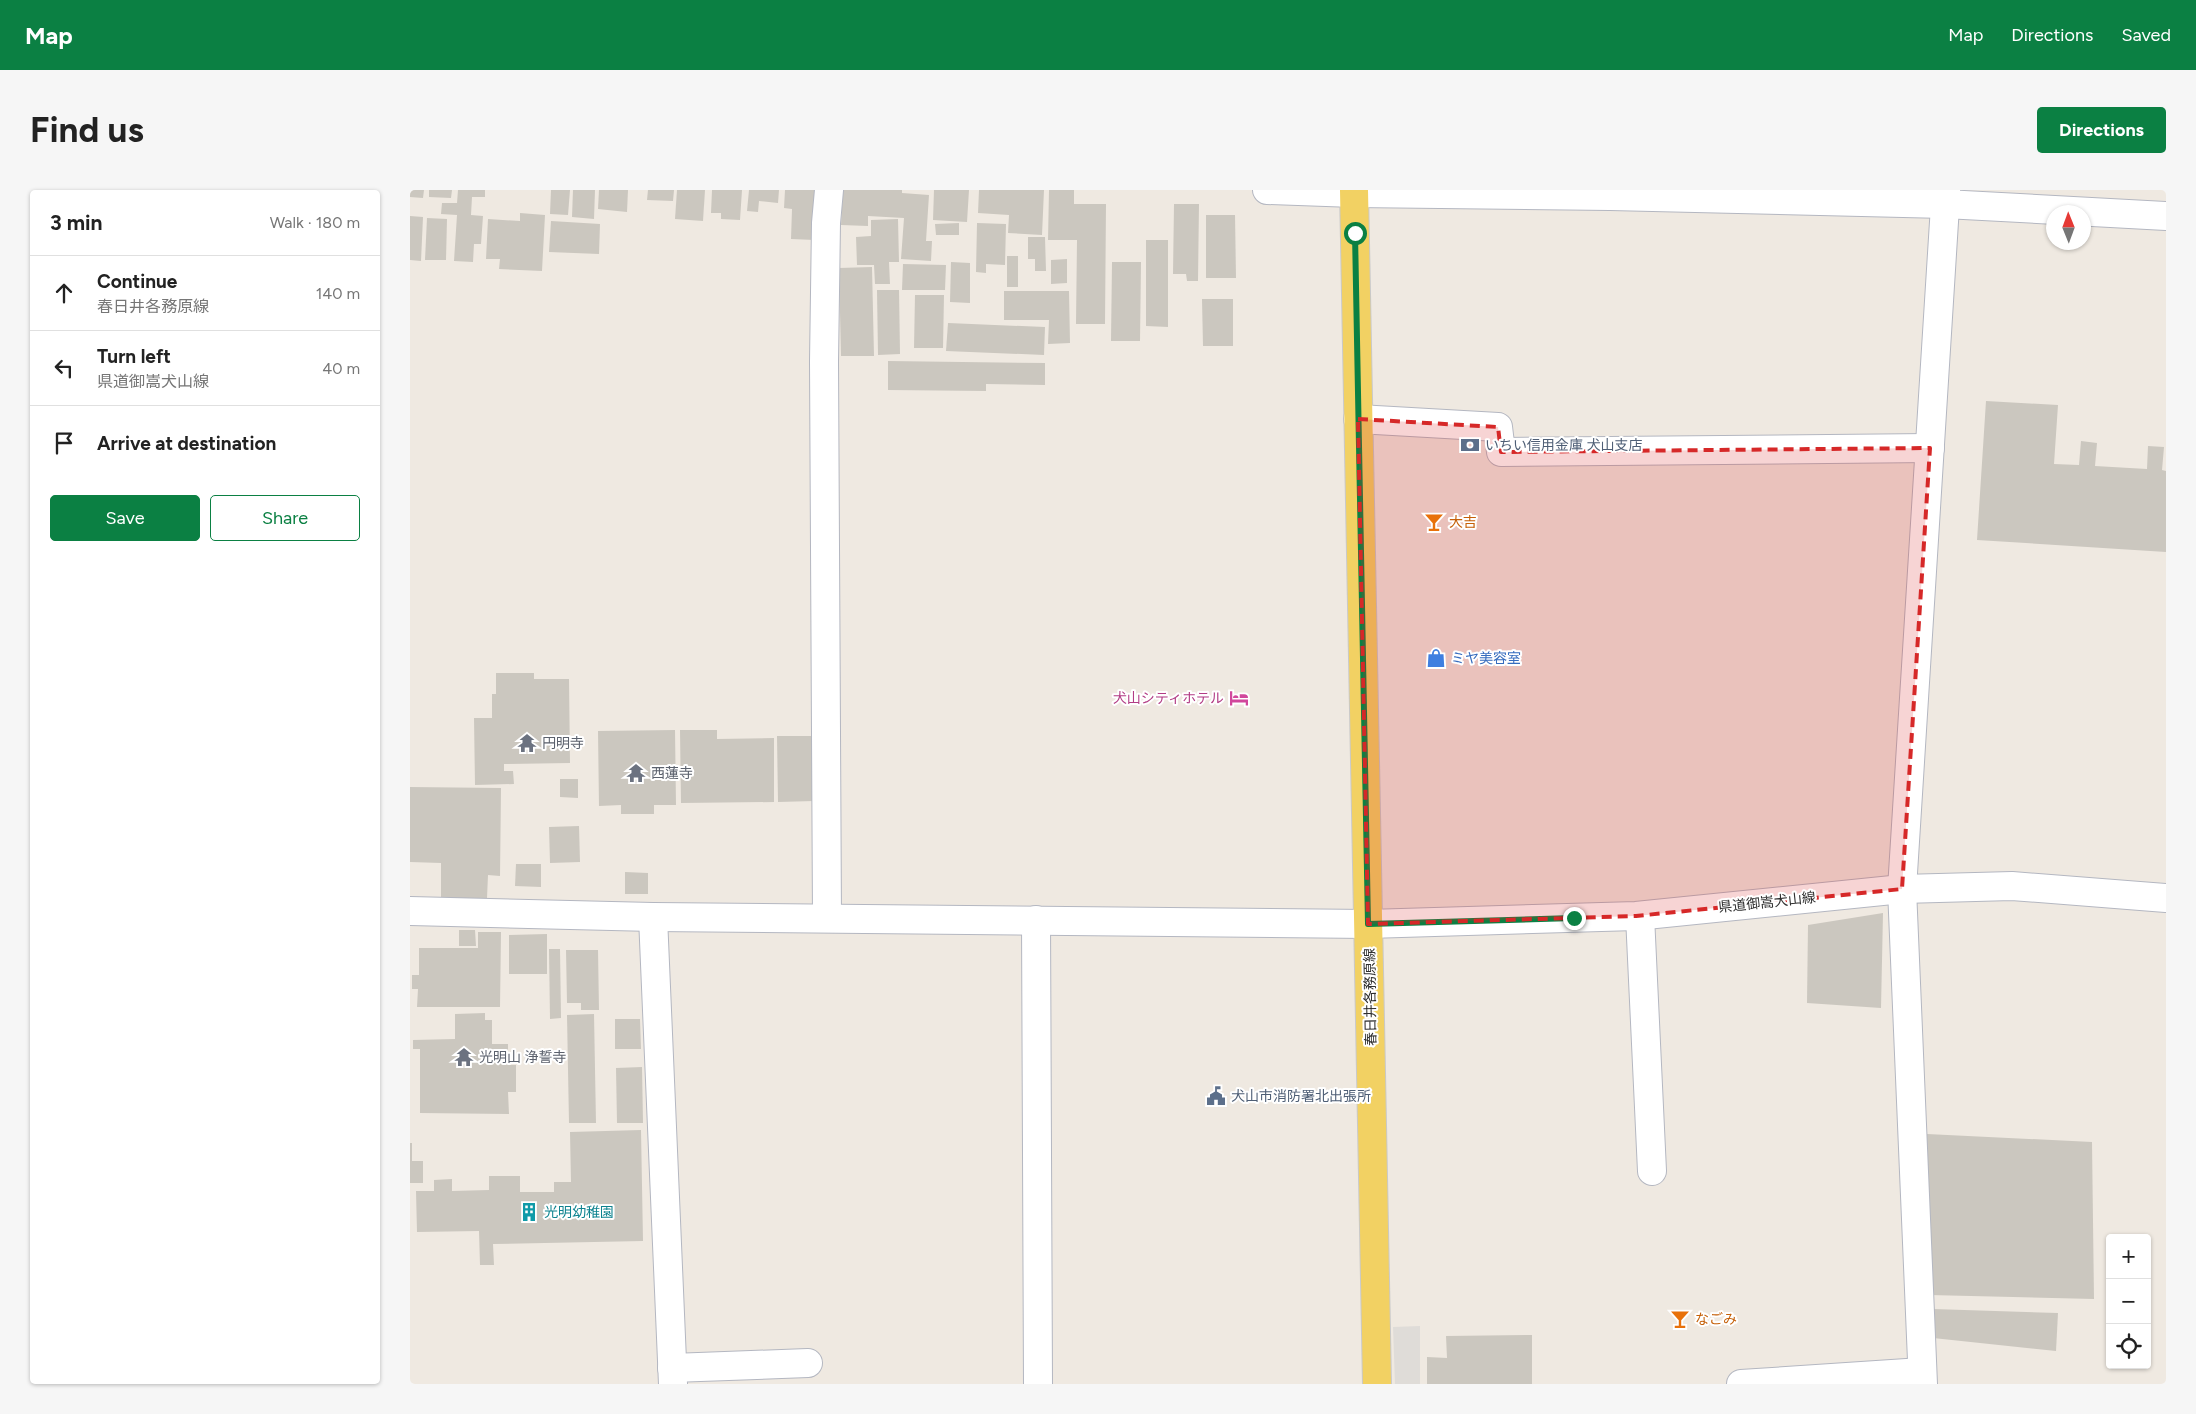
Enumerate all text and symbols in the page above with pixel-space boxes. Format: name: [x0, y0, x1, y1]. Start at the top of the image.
text: Map: [25, 21, 73, 50]
text: Map: [1948, 24, 1983, 46]
text: Directions: [2011, 24, 2093, 46]
text: Saved: [2121, 24, 2171, 46]
button: Directions: [2037, 107, 2166, 153]
text: Find us: [30, 109, 144, 151]
north arrow: [2046, 205, 2091, 250]
text: 3 min: [50, 210, 102, 235]
text: Walk · 180 m: [270, 213, 360, 232]
route start: [1344, 222, 1367, 245]
text: Continue: [97, 270, 177, 293]
icon: ahead: [50, 279, 78, 307]
text: 140 m: [316, 284, 360, 303]
text: 春日井各務原線: [97, 297, 209, 316]
text: Turn left: [97, 345, 171, 368]
icon: left: [50, 354, 78, 382]
text: 40 m: [322, 359, 360, 378]
text: 県道御嵩犬山線: [97, 372, 209, 391]
icon: arrive: [50, 429, 78, 457]
text: Arrive at destination: [97, 432, 276, 455]
bank icon: いちい信用金庫 犬山支店: [1459, 434, 1481, 456]
place label: いちい信用金庫 犬山支店: [1485, 437, 1642, 454]
button: Save: [50, 495, 200, 541]
button: Share: [210, 495, 360, 541]
bar icon: 大吉: [1423, 511, 1445, 533]
place label: 大吉: [1449, 514, 1477, 531]
shop icon: ミヤ美容室: [1425, 647, 1447, 669]
place label: ミヤ美容室: [1451, 650, 1521, 667]
hotel icon: 犬山シティホテル: [1228, 687, 1250, 709]
place label: 犬山シティホテル: [1113, 690, 1224, 707]
temple icon: 円明寺: [516, 732, 538, 754]
place label: 円明寺: [542, 735, 584, 752]
temple icon: 西蓮寺: [625, 762, 647, 784]
place label: 西蓮寺: [651, 765, 693, 782]
street label: 県道御嵩犬山線: [1717, 889, 1817, 916]
route end: [1563, 907, 1586, 930]
street label: 春日井各務原線: [1361, 948, 1380, 1046]
temple icon: 光明山 浄誓寺: [453, 1046, 475, 1068]
place label: 光明山 浄誓寺: [479, 1049, 566, 1066]
public building icon: 犬山市消防署北出張所: [1205, 1085, 1227, 1107]
place label: 犬山市消防署北出張所: [1231, 1088, 1371, 1105]
building icon: 光明幼稚園: [518, 1201, 540, 1223]
place label: 光明幼稚園: [544, 1204, 614, 1221]
map controls: [2106, 1234, 2151, 1369]
button: +: [2106, 1234, 2151, 1279]
button: −: [2106, 1279, 2151, 1324]
bar icon: なごみ: [1669, 1308, 1691, 1330]
place label: なごみ: [1695, 1311, 1737, 1328]
button: locate: [2106, 1324, 2151, 1369]

